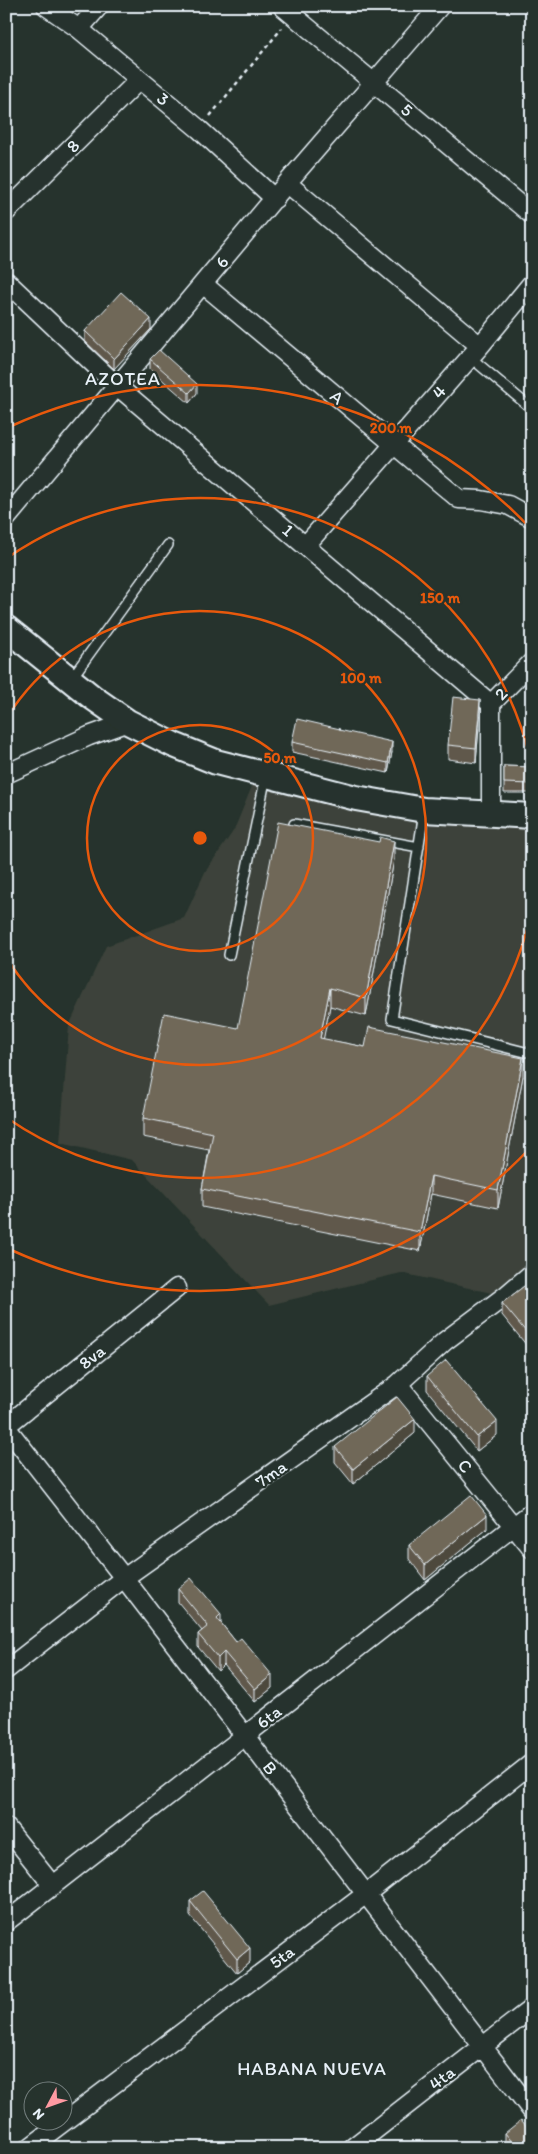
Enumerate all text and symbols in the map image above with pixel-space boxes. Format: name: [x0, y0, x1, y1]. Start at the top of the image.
street label: 3: [152, 87, 174, 111]
street label: 5: [396, 99, 418, 121]
street label: 8: [62, 135, 84, 157]
street label: 6: [211, 251, 233, 273]
district label: AZOTEA: [85, 367, 161, 390]
street label: 4: [427, 381, 451, 403]
street label: A: [326, 385, 349, 409]
text: 200 m: [370, 419, 413, 437]
street label: 1: [278, 519, 298, 541]
text: 150 m: [420, 589, 460, 607]
text: 100 m: [340, 669, 382, 687]
street label: 2: [490, 683, 513, 705]
text: 50 m: [263, 749, 297, 767]
centre of rings: [191, 829, 209, 847]
street label: 8va: [74, 1339, 110, 1374]
street label: 7ma: [251, 1455, 292, 1493]
street label: C: [453, 1455, 477, 1477]
street label: 6ta: [252, 1700, 286, 1734]
street label: B: [258, 1757, 282, 1779]
street label: 5ta: [265, 1940, 299, 1973]
district label: HABANA NUEVA: [237, 2057, 387, 2080]
street label: 4ta: [425, 2061, 460, 2095]
north arrow: [22, 2082, 72, 2132]
text: N: [29, 2105, 48, 2123]

